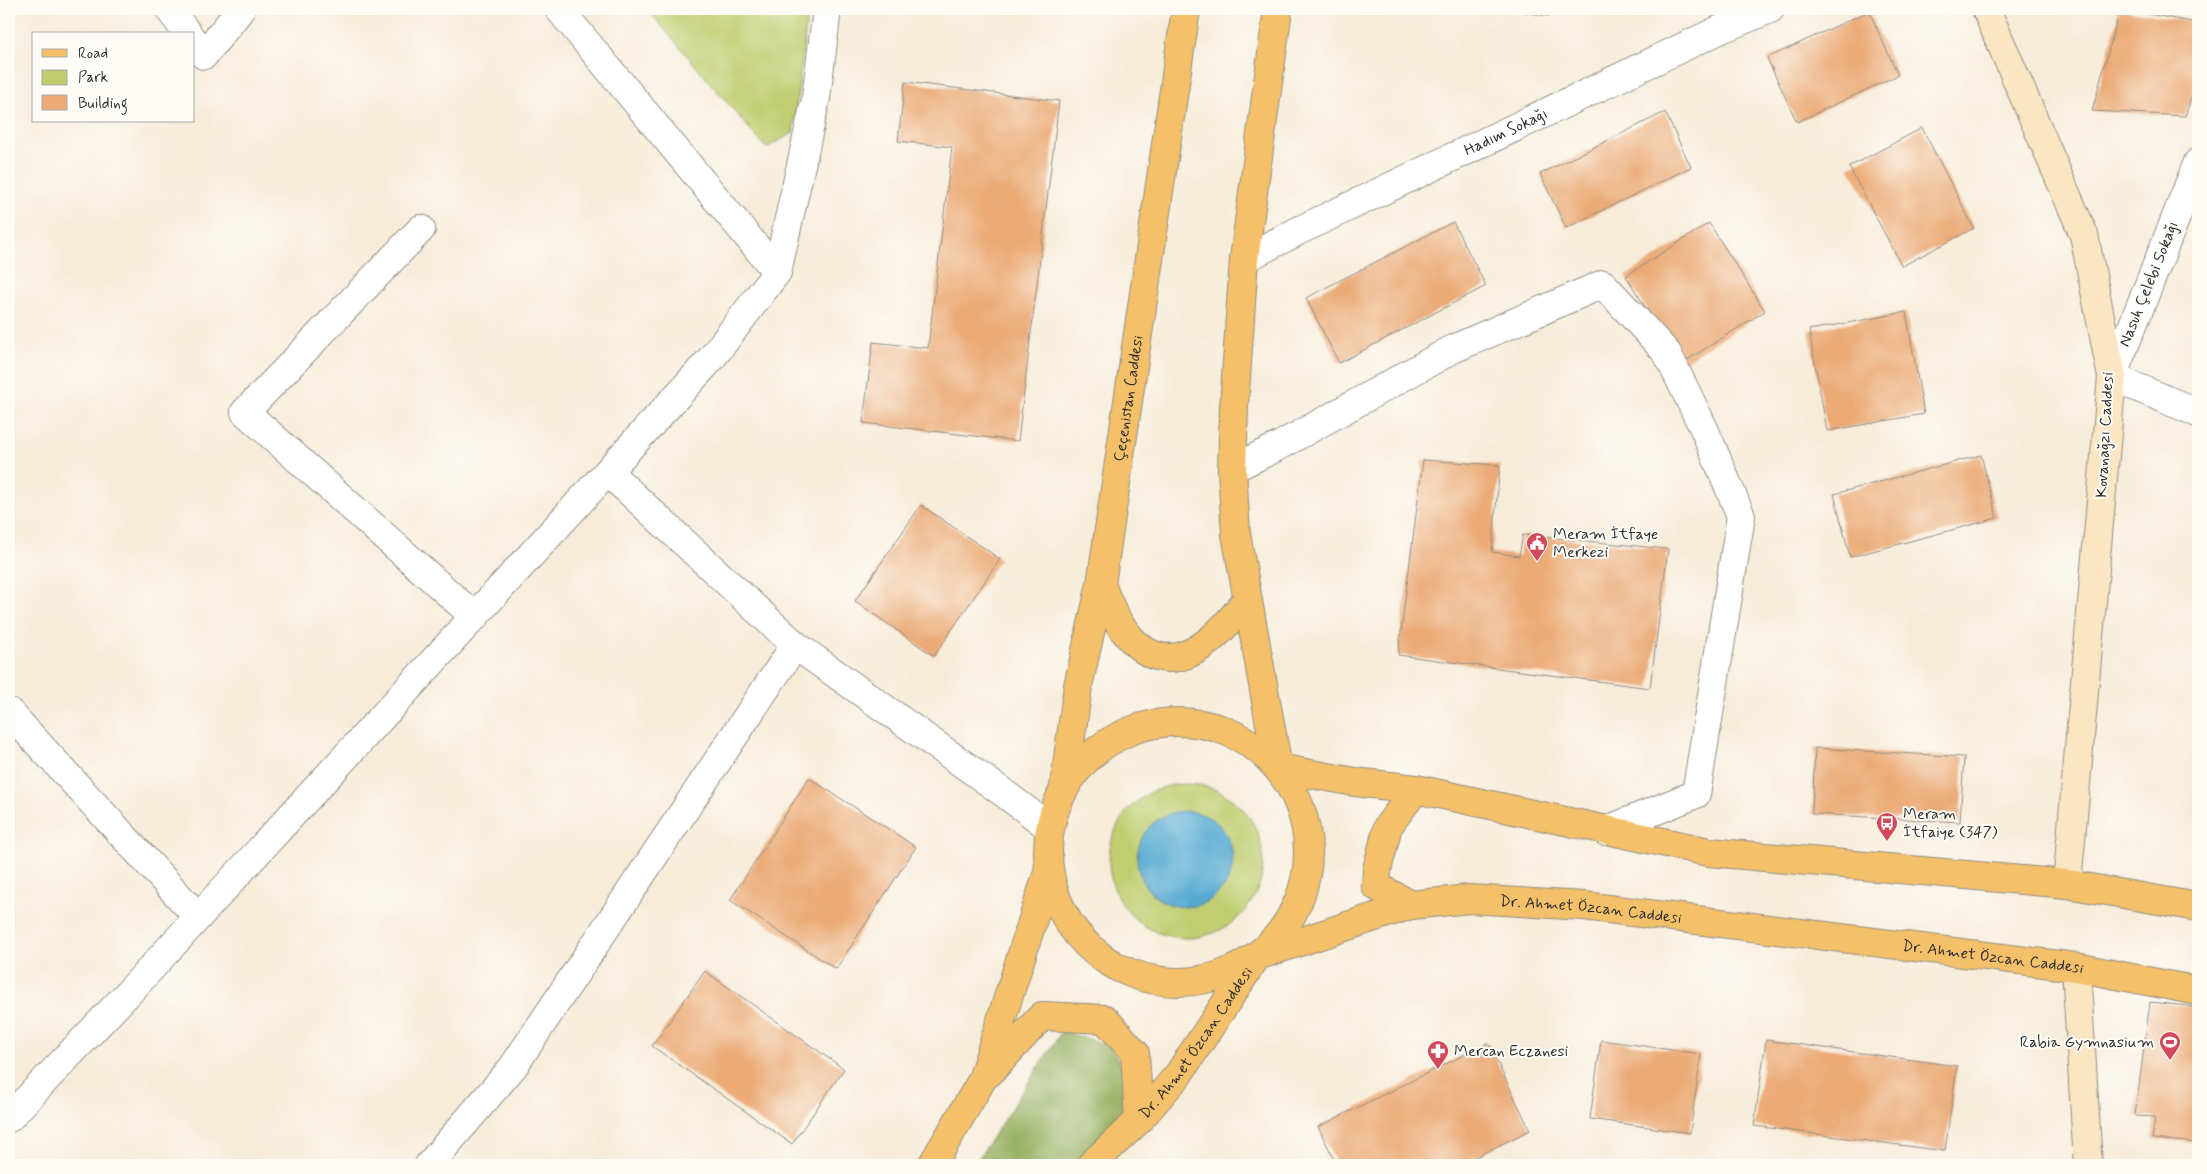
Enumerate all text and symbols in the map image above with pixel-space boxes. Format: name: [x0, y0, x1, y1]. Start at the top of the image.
legend: [32, 32, 195, 122]
text: Road: [78, 44, 108, 64]
text: Park: [78, 68, 108, 88]
text: Building: [78, 94, 128, 115]
street label: Hadım Sokağı: [1460, 103, 1551, 161]
street label: Nasuh Çelebi Sokağı: [2114, 218, 2184, 350]
street label: Çeçenistan Caddesi: [1109, 334, 1148, 463]
street label: Kovanağzı Caddesi: [2091, 371, 2119, 498]
place label: Meram İtfaye Merkezi: [1553, 524, 1658, 563]
public building icon: Meram İtfaye Merkezi: [1525, 531, 1549, 562]
place label: Meram İtfaiye (347): [1903, 804, 1998, 843]
bus stop icon: Meram İtfaiye (347): [1875, 811, 1899, 842]
street label: Dr. Ahmet Özcan Caddesi: [1499, 890, 1683, 929]
street label: Dr. Ahmet Özcan Caddesi: [1901, 935, 2086, 979]
street label: Dr. Ahmet Özcan Caddesi: [1134, 962, 1258, 1123]
sports icon: Rabia Gymnasium: [2158, 1030, 2182, 1061]
place label: Rabia Gymnasium: [2020, 1032, 2154, 1053]
pharmacy icon: Mercan Eczanesi: [1426, 1039, 1450, 1070]
place label: Mercan Eczanesi: [1454, 1041, 1569, 1062]

